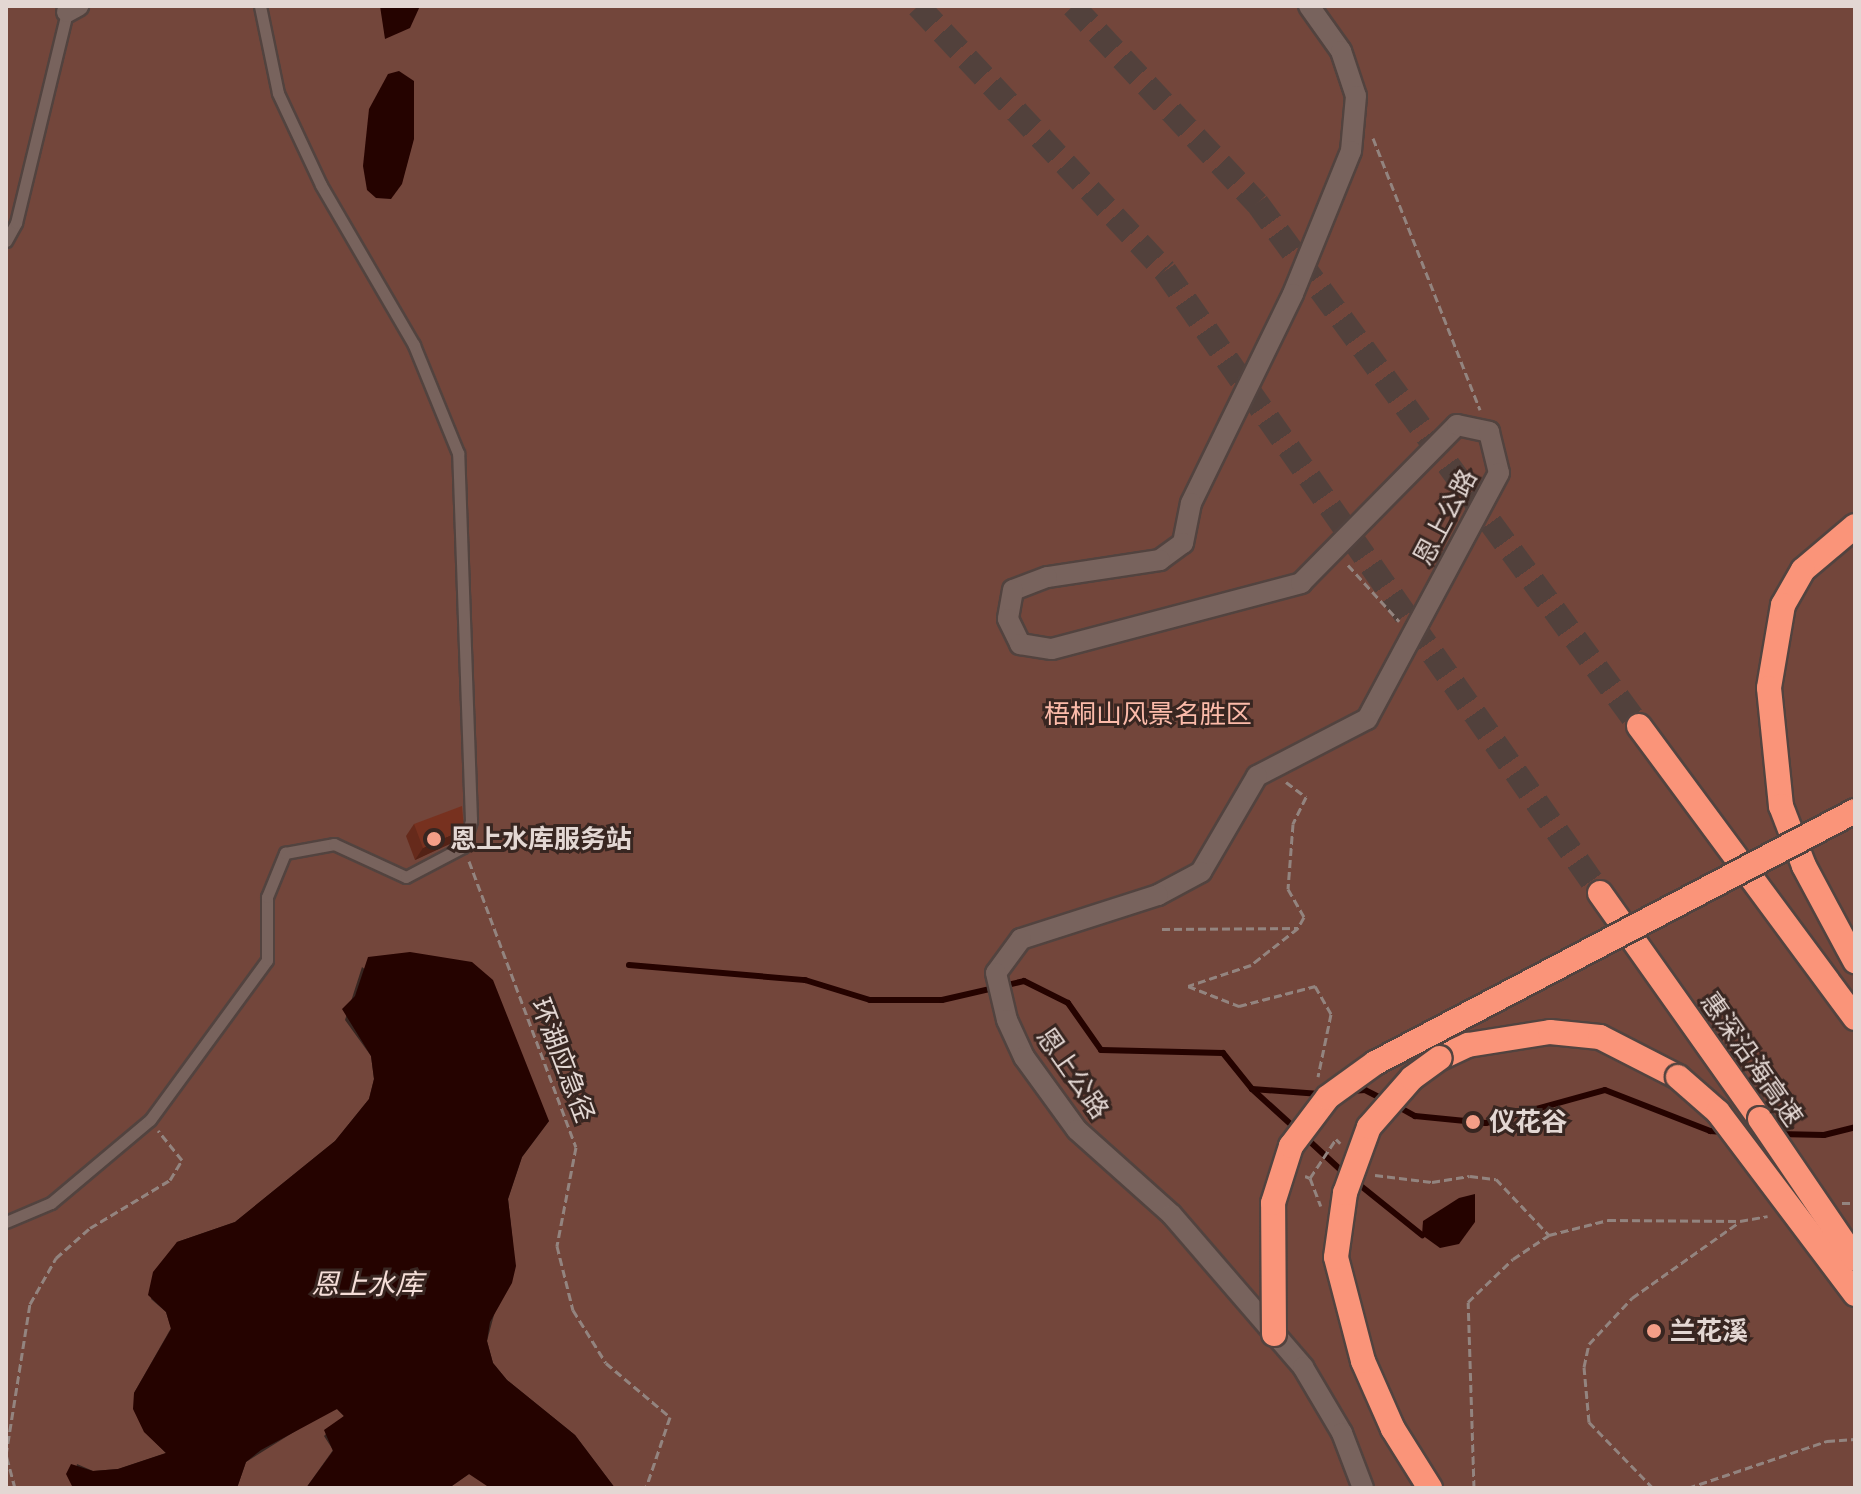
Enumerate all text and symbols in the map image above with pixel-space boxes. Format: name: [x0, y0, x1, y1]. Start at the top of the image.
street label: 恩上公路: [1407, 464, 1483, 570]
park label: 梧桐山风景名胜区: [1044, 698, 1252, 730]
place label: 恩上水库服务站: [450, 823, 632, 855]
marker: 恩上水库服务站: [425, 830, 443, 848]
street label: 惠深沿海高速: [1694, 986, 1810, 1132]
street label: 环湖应急径: [525, 994, 601, 1126]
street label: 恩上公路: [1030, 1021, 1116, 1125]
place label: 仪花谷: [1489, 1106, 1567, 1138]
marker: 仪花谷: [1464, 1113, 1482, 1131]
water label: 恩上水库: [311, 1266, 423, 1300]
place label: 兰花溪: [1670, 1315, 1748, 1347]
marker: 兰花溪: [1645, 1322, 1663, 1340]

